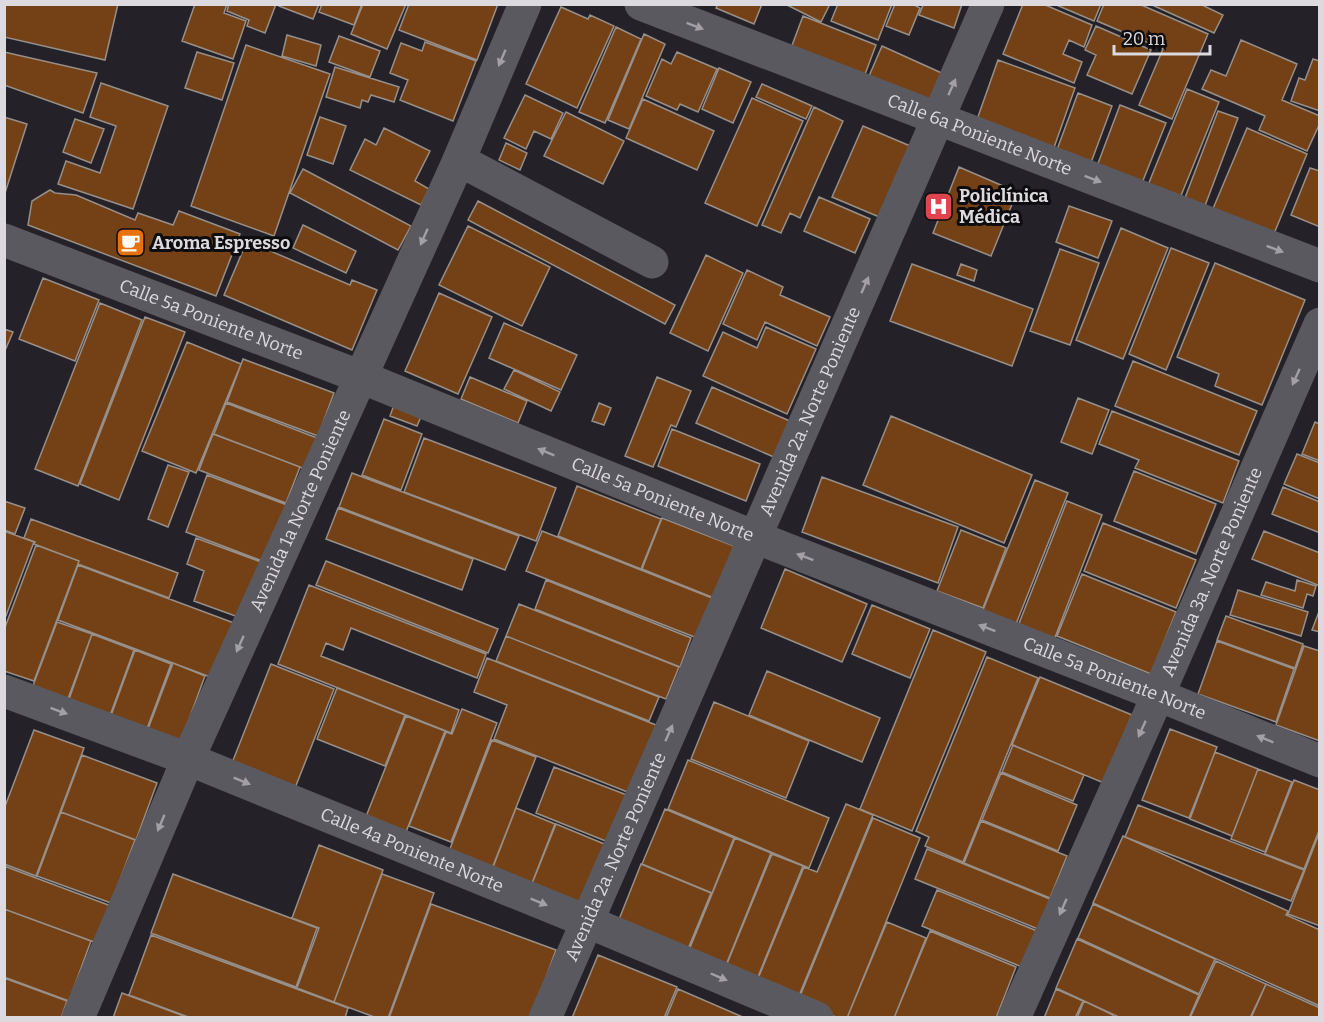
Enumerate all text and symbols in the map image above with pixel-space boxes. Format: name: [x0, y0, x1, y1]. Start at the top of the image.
scale bar: [1114, 18, 1210, 56]
one-way arrow: [686, 21, 704, 31]
text: 20 m: [1123, 28, 1165, 50]
one-way arrow: [497, 50, 507, 68]
one-way arrow: [947, 77, 957, 95]
street label: Calle 6a Poniente Norte: [884, 89, 1075, 180]
one-way arrow: [1084, 174, 1102, 184]
place label: Policlínica Médica: [959, 185, 1048, 228]
hospital icon: Policlínica Médica: [922, 190, 954, 222]
cafe icon: Aroma Espresso: [115, 227, 147, 259]
one-way arrow: [419, 229, 429, 247]
place label: Aroma Espresso: [152, 232, 290, 254]
one-way arrow: [1266, 244, 1284, 254]
street label: Calle 5a Poniente Norte: [116, 274, 306, 365]
one-way arrow: [861, 276, 870, 293]
street label: Avenida 2a. Norte Poniente: [755, 303, 865, 519]
one-way arrow: [1291, 369, 1301, 387]
street label: Avenida 1a Norte Poniente: [245, 406, 356, 615]
one-way arrow: [537, 447, 555, 457]
street label: Calle 5a Poniente Norte: [568, 453, 757, 546]
street label: Avenida 3a. Norte Poniente: [1156, 464, 1267, 680]
one-way arrow: [796, 552, 814, 561]
one-way arrow: [977, 623, 995, 633]
street label: Calle 5a Poniente Norte: [1020, 632, 1209, 724]
one-way arrow: [235, 636, 244, 653]
one-way arrow: [51, 707, 69, 717]
one-way arrow: [1138, 721, 1147, 738]
one-way arrow: [665, 724, 674, 741]
one-way arrow: [1256, 734, 1274, 744]
street label: Avenida 2a. Norte Poniente: [560, 749, 671, 965]
one-way arrow: [233, 776, 251, 786]
street label: Calle 4a Poniente Norte: [317, 803, 507, 897]
one-way arrow: [156, 814, 166, 832]
one-way arrow: [530, 898, 548, 907]
one-way arrow: [1058, 899, 1068, 917]
one-way arrow: [710, 973, 728, 982]

